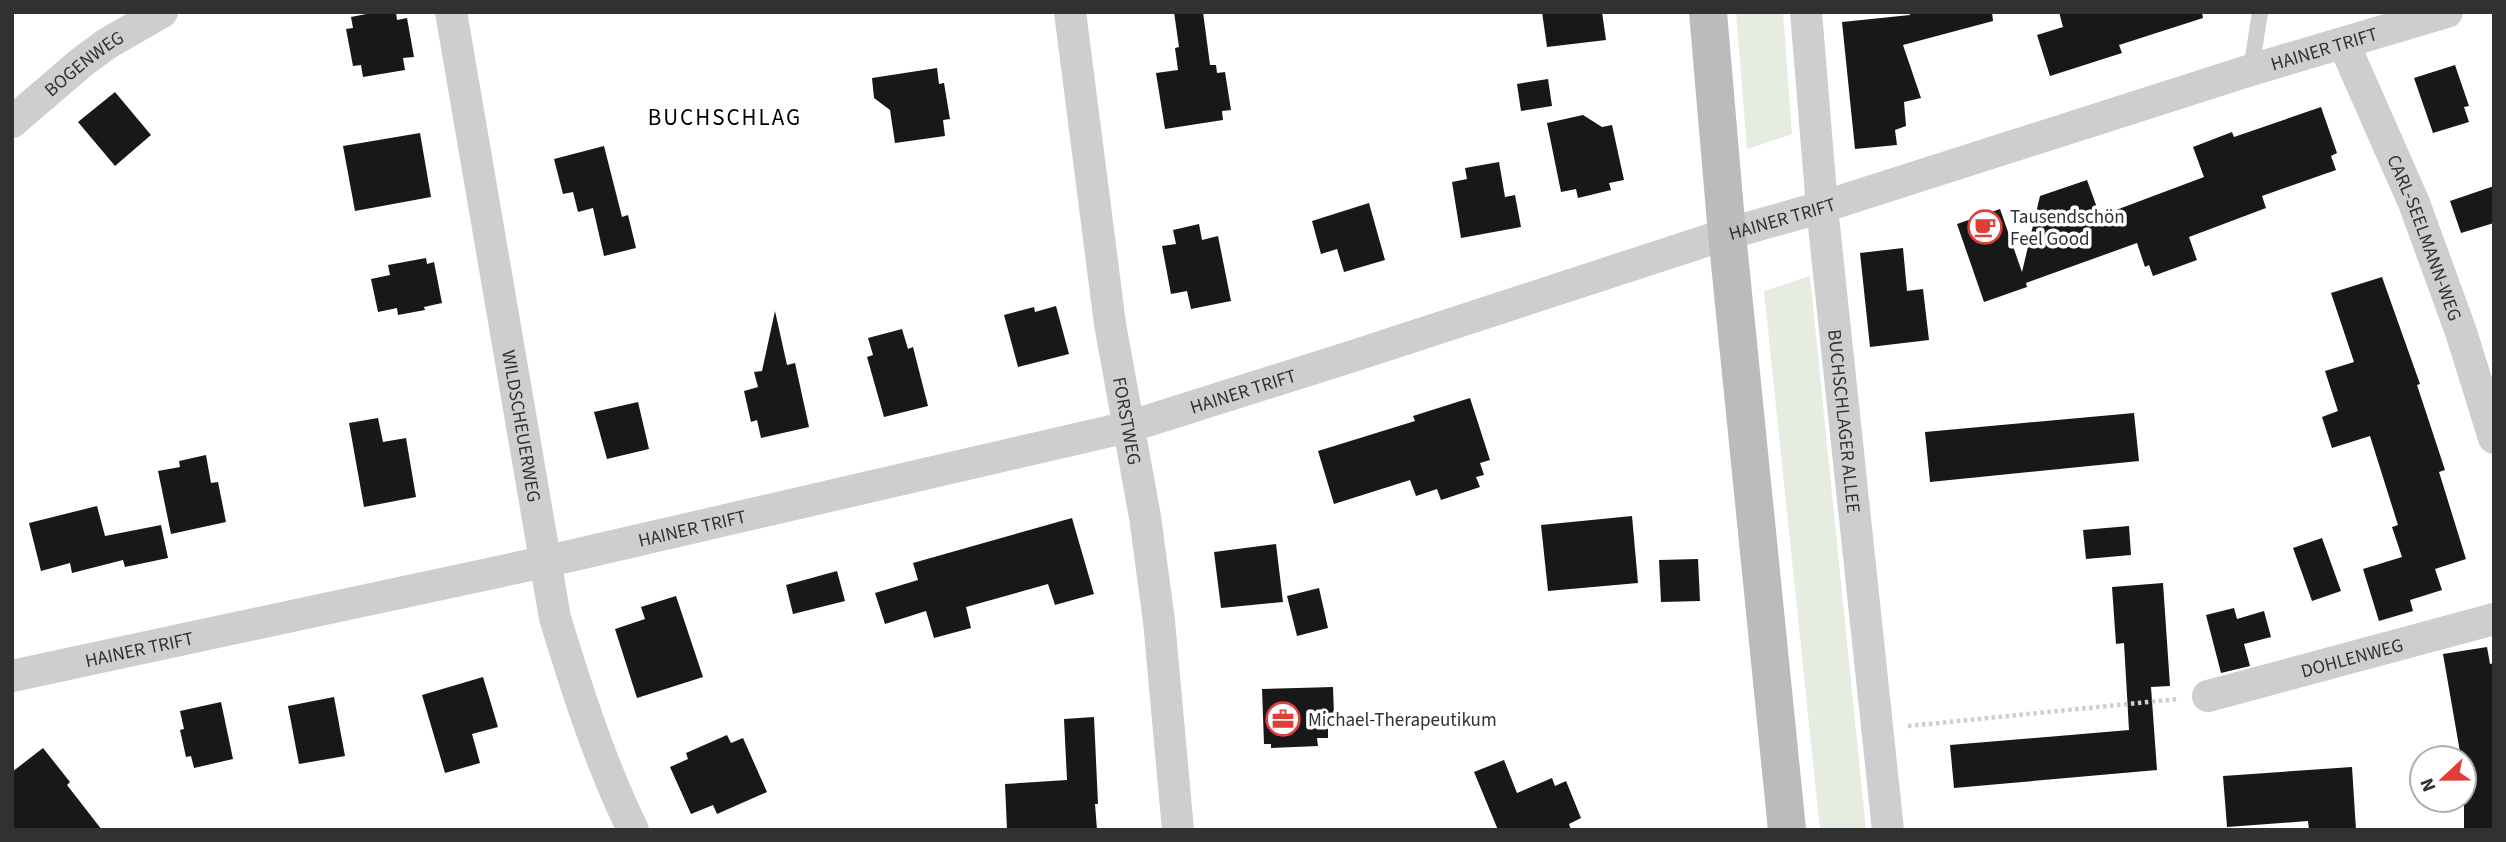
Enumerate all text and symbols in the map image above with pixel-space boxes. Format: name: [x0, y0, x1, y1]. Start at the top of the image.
street label: HAINER TRIFT: [2268, 21, 2381, 78]
street label: BOGENWEG: [39, 25, 129, 104]
district label: BUCHSCHLAG: [648, 101, 802, 134]
street label: CARL-SEELMANN-WEG: [2379, 151, 2468, 325]
street label: HAINER TRIFT: [1726, 191, 1839, 248]
place label: Tausendschön Feel Good: [2010, 204, 2125, 253]
cafe icon: Tausendschön Feel Good: [1966, 208, 2004, 246]
street label: BUCHSCHLAGER ALLEE: [1820, 328, 1866, 515]
street label: WILDSCHEUERWEG: [494, 348, 547, 504]
street label: HAINER TRIFT: [1187, 363, 1300, 422]
street label: FORSTWEG: [1105, 375, 1147, 467]
street label: HAINER TRIFT: [636, 504, 749, 555]
street label: HAINER TRIFT: [83, 625, 196, 675]
street label: DOHLENWEG: [2298, 632, 2406, 685]
office icon: Michael-Therapeutikum: [1264, 700, 1302, 738]
place label: Michael-Therapeutikum: [1308, 707, 1497, 734]
north arrow: [2408, 744, 2478, 814]
text: N: [2414, 774, 2444, 796]

